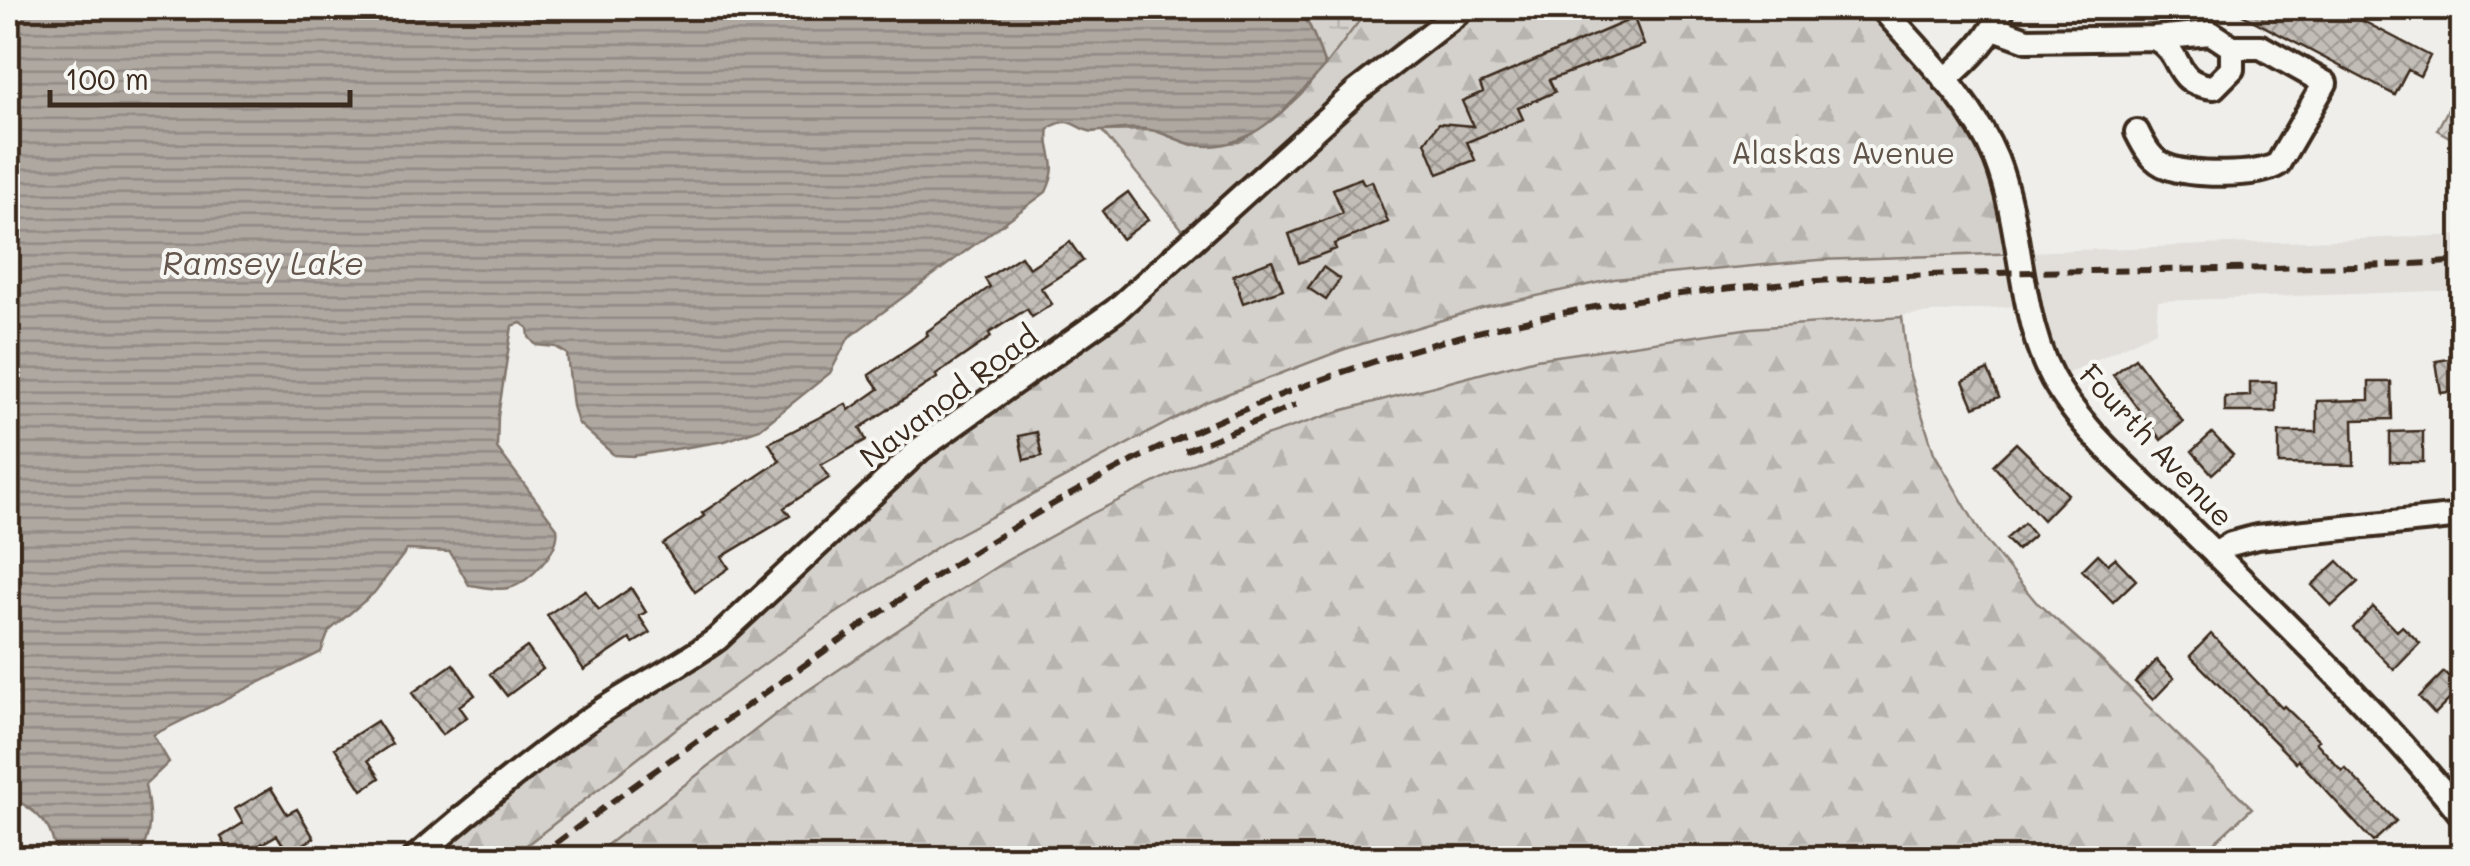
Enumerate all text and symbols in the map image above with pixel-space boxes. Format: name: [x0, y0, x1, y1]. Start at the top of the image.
scale bar: [50, 45, 350, 107]
text: 100 m: [65, 58, 149, 98]
park label: Alaskas Avenue: [1731, 132, 1955, 172]
water label: Ramsey Lake: [162, 241, 364, 284]
street label: Navanod Road: [851, 315, 1045, 476]
street label: Fourth Avenue: [2071, 354, 2244, 535]

